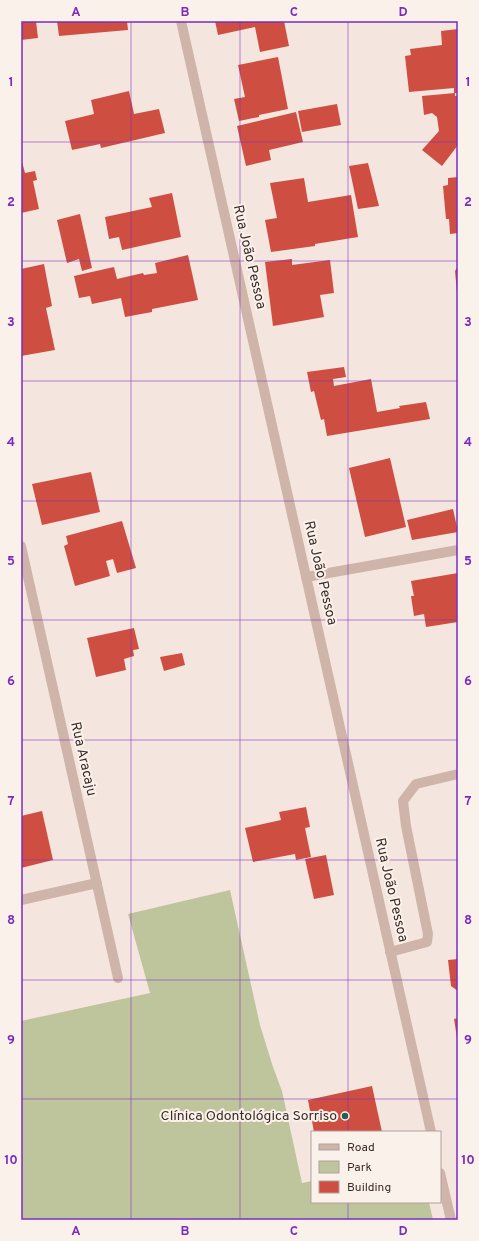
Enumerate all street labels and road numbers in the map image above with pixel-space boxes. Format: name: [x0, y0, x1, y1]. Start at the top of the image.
street label: Rua João Pessoa: [229, 203, 269, 311]
street label: Rua João Pessoa: [300, 519, 340, 627]
street label: Rua Aracaju: [66, 720, 100, 798]
street label: Rua João Pessoa: [371, 836, 411, 944]

